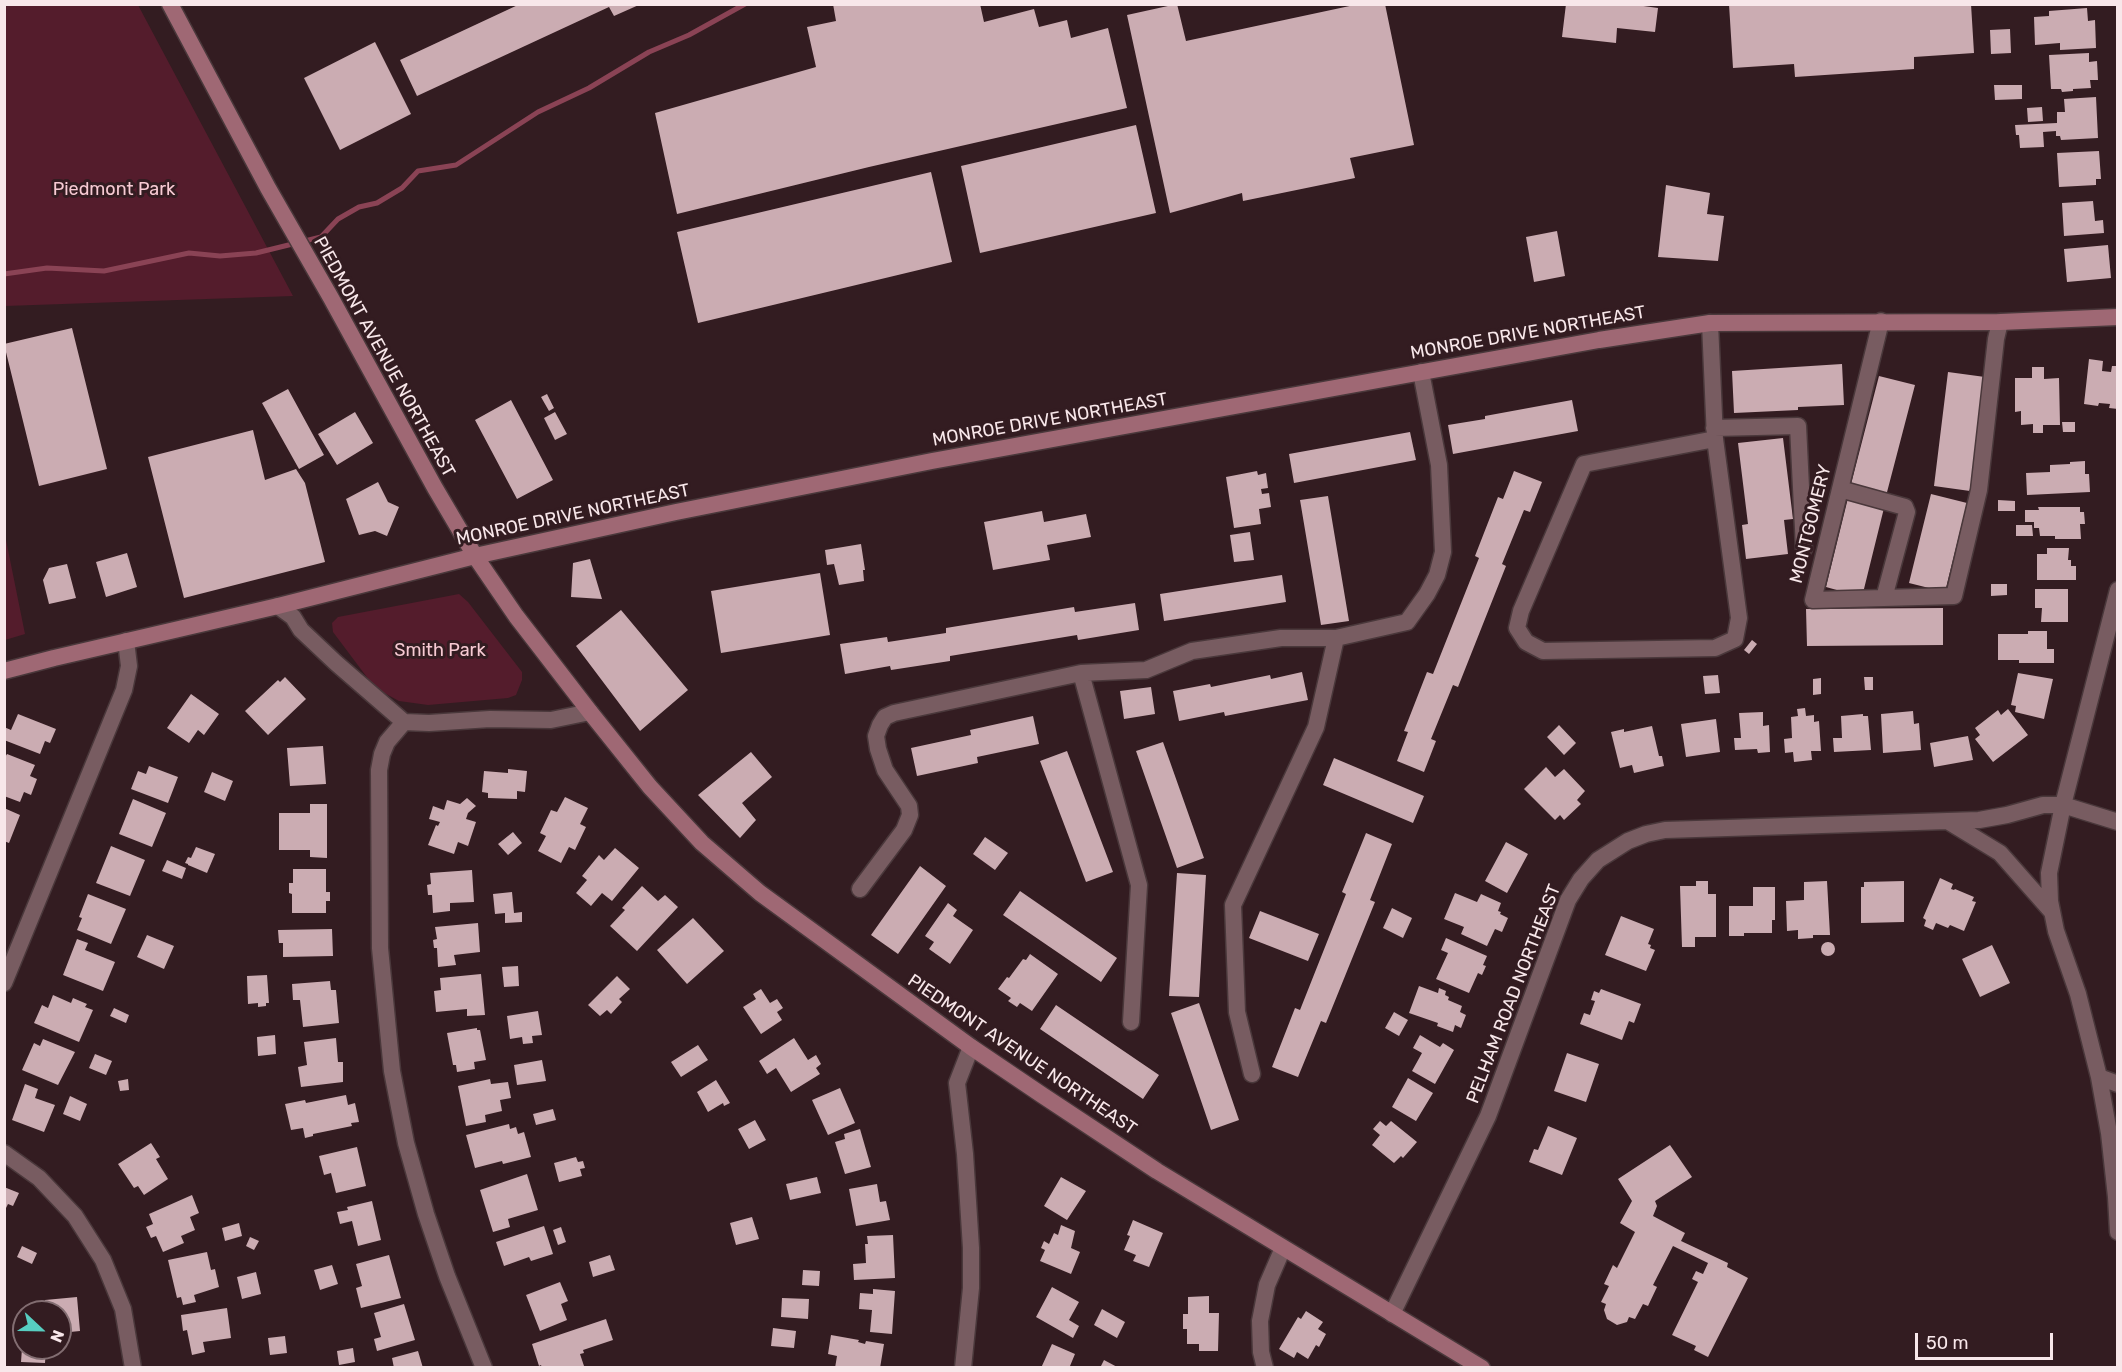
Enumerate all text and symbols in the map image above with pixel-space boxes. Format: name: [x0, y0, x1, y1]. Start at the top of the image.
park label: Piedmont Park: [53, 179, 175, 201]
street label: PIEDMONT AVENUE NORTHEAST: [309, 233, 459, 481]
street label: MONROE DRIVE NORTHEAST: [1409, 302, 1647, 364]
street label: MONROE DRIVE NORTHEAST: [931, 389, 1169, 451]
street label: MONTGOMERY: [1786, 462, 1836, 586]
street label: MONROE DRIVE NORTHEAST: [454, 480, 692, 550]
park label: Smith Park: [394, 640, 486, 662]
street label: PELHAM ROAD NORTHEAST: [1462, 882, 1566, 1106]
street label: PIEDMONT AVENUE NORTHEAST: [903, 970, 1141, 1140]
north arrow: [12, 1300, 72, 1360]
scale bar: [1918, 1321, 2056, 1359]
text: N: [46, 1327, 68, 1345]
text: 50 m: [1926, 1332, 1969, 1354]

